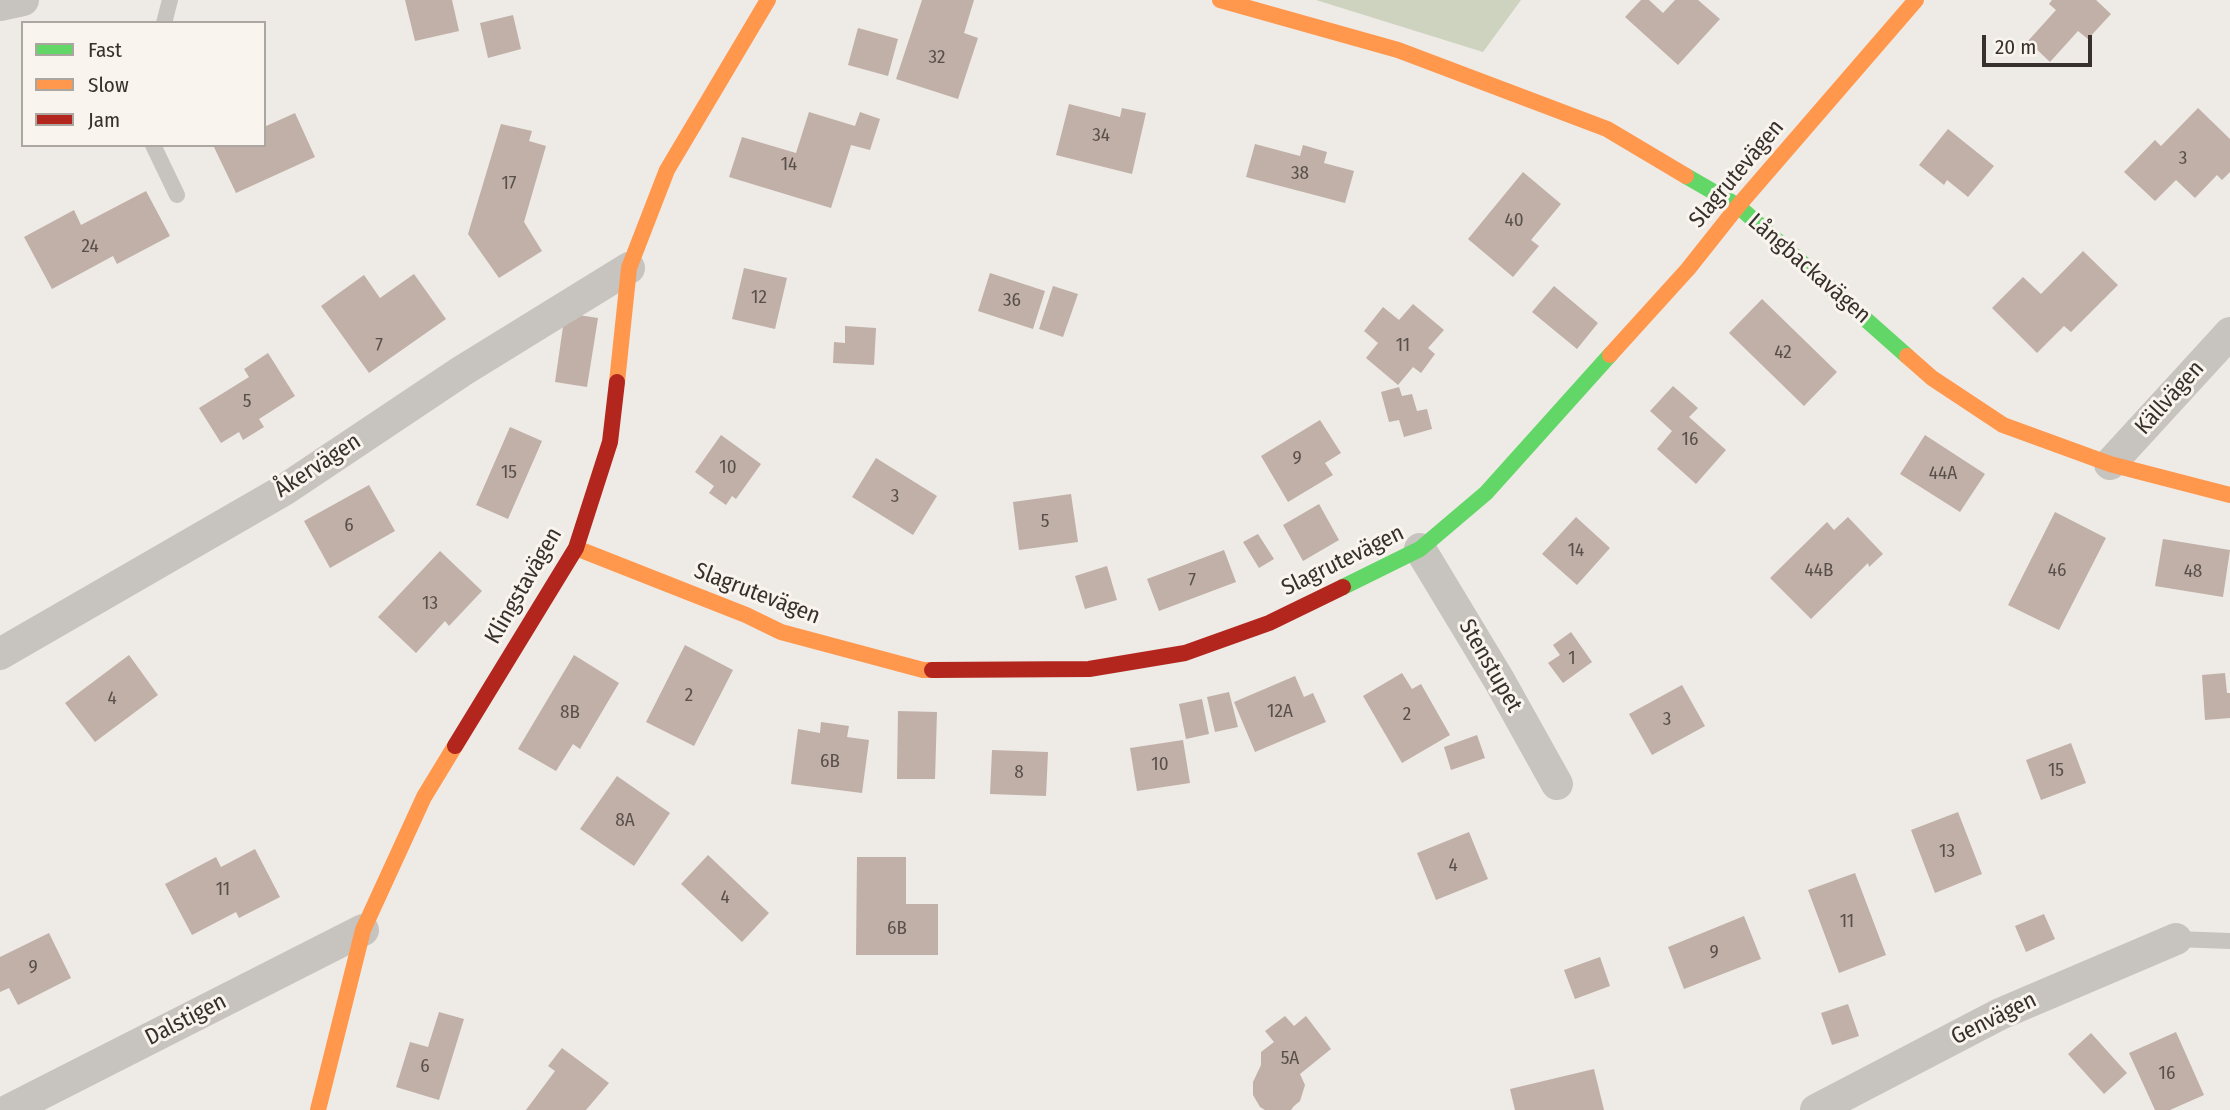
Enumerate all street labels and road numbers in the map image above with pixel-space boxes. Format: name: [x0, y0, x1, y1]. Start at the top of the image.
street label: Slagrutevägen: [1684, 114, 1790, 234]
street label: Långbackavägen: [1742, 208, 1876, 330]
street label: Källvägen: [2130, 355, 2210, 441]
street label: Åkervägen: [270, 428, 366, 504]
street label: Slagrutevägen: [1277, 520, 1409, 602]
street label: Klingstavägen: [480, 523, 568, 649]
street label: Slagrutevägen: [690, 557, 824, 631]
street label: Stenstupet: [1452, 615, 1528, 717]
street label: Genvägen: [1947, 987, 2041, 1051]
street label: Dalstigen: [141, 988, 231, 1052]

